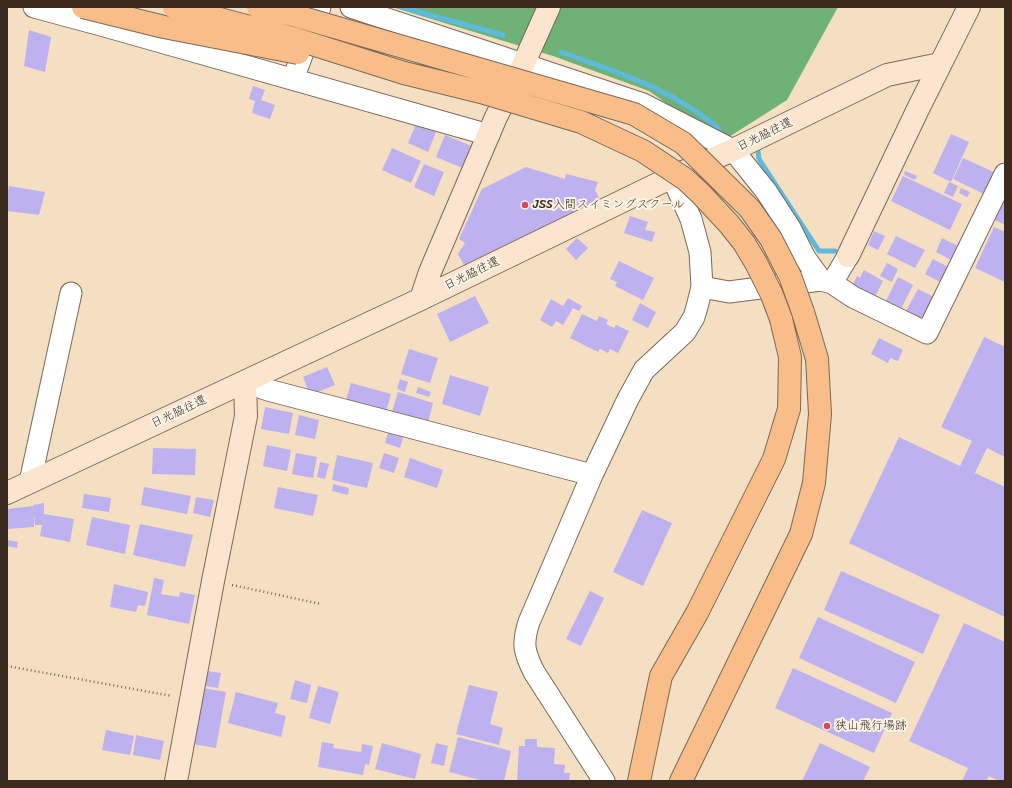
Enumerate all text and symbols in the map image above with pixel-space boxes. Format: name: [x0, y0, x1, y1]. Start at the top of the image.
street label: 日光脇往還: [735, 115, 795, 155]
place label: JSS入間スイミングスクール: [533, 198, 685, 212]
marker: JSS入間スイミングスクール: [520, 200, 530, 210]
street label: 日光脇往還: [442, 254, 502, 294]
street label: 日光脇往還: [149, 393, 209, 431]
place label: 狭山飛行場跡: [835, 719, 907, 733]
marker: 狭山飛行場跡: [822, 721, 832, 731]

